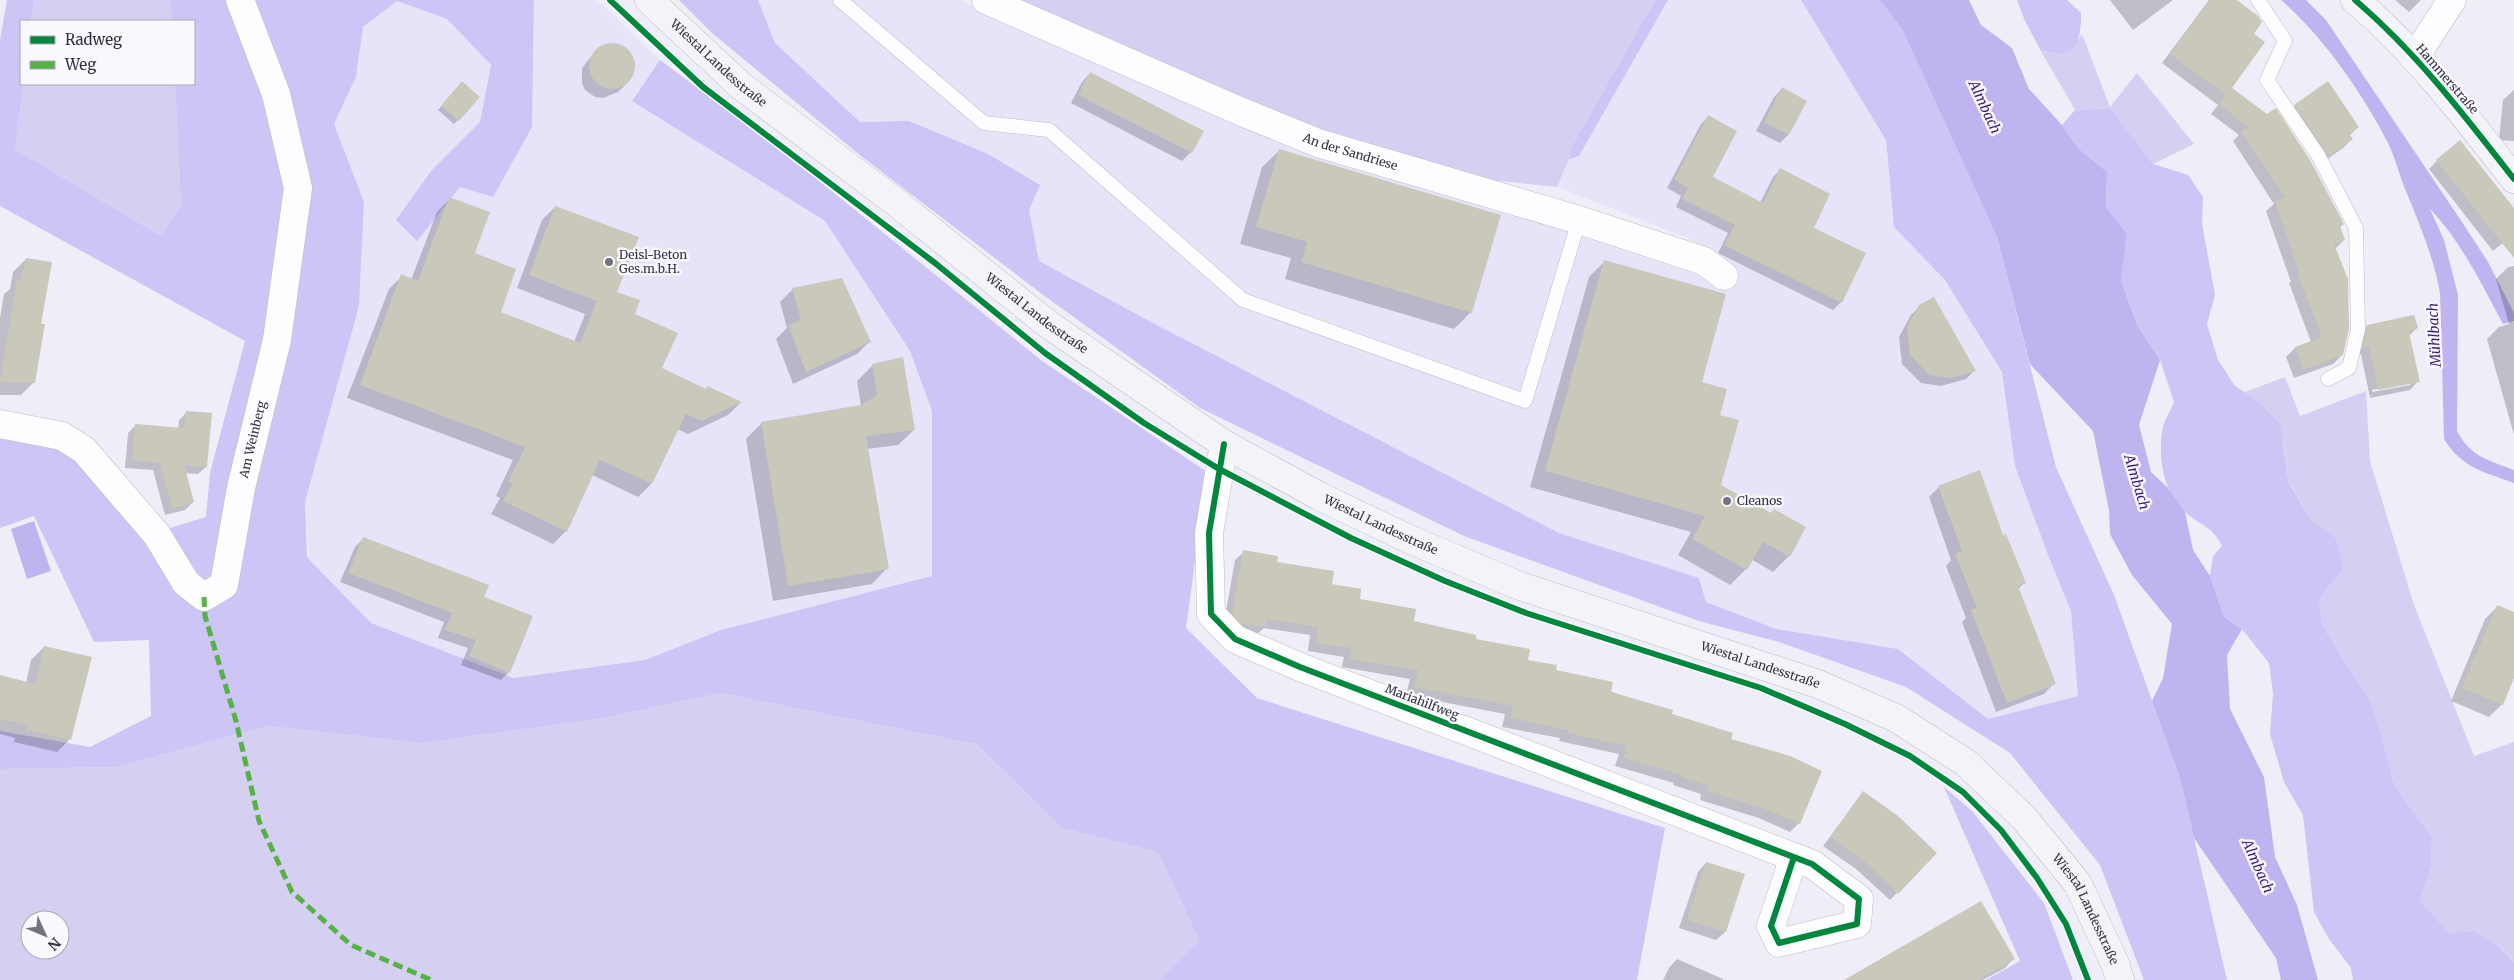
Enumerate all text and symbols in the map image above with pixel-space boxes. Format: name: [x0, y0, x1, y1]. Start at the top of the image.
street label: Wiestal Landesstraße: [667, 15, 770, 110]
legend: [20, 20, 195, 85]
text: Radweg: [65, 30, 122, 49]
street label: Hammerstraße: [2413, 41, 2482, 117]
text: Weg: [64, 55, 96, 74]
water label: Almbach: [1964, 77, 2005, 137]
street label: An der Sandriese: [1300, 129, 1399, 173]
place label: Deisl-Beton Ges.m.b.H.: [619, 247, 687, 276]
marker: Deisl-Beton Ges.m.b.H.: [603, 256, 615, 268]
street label: Wiestal Landesstraße: [982, 269, 1091, 356]
water label: Mühlbach: [2423, 302, 2445, 369]
street label: Am Weinberg: [235, 398, 269, 480]
water label: Almbach: [2120, 451, 2154, 512]
street label: Wiestal Landesstraße: [1321, 491, 1440, 558]
place label: Cleanos: [1737, 493, 1782, 508]
marker: Cleanos: [1721, 495, 1733, 507]
street label: Wiestal Landesstraße: [1698, 638, 1822, 691]
street label: Mariahilfweg: [1383, 681, 1462, 723]
water label: Almbach: [2238, 835, 2278, 896]
street label: Wiestal Landesstraße: [2049, 850, 2122, 967]
north arrow: [20, 910, 70, 960]
text: N: [44, 934, 65, 954]

